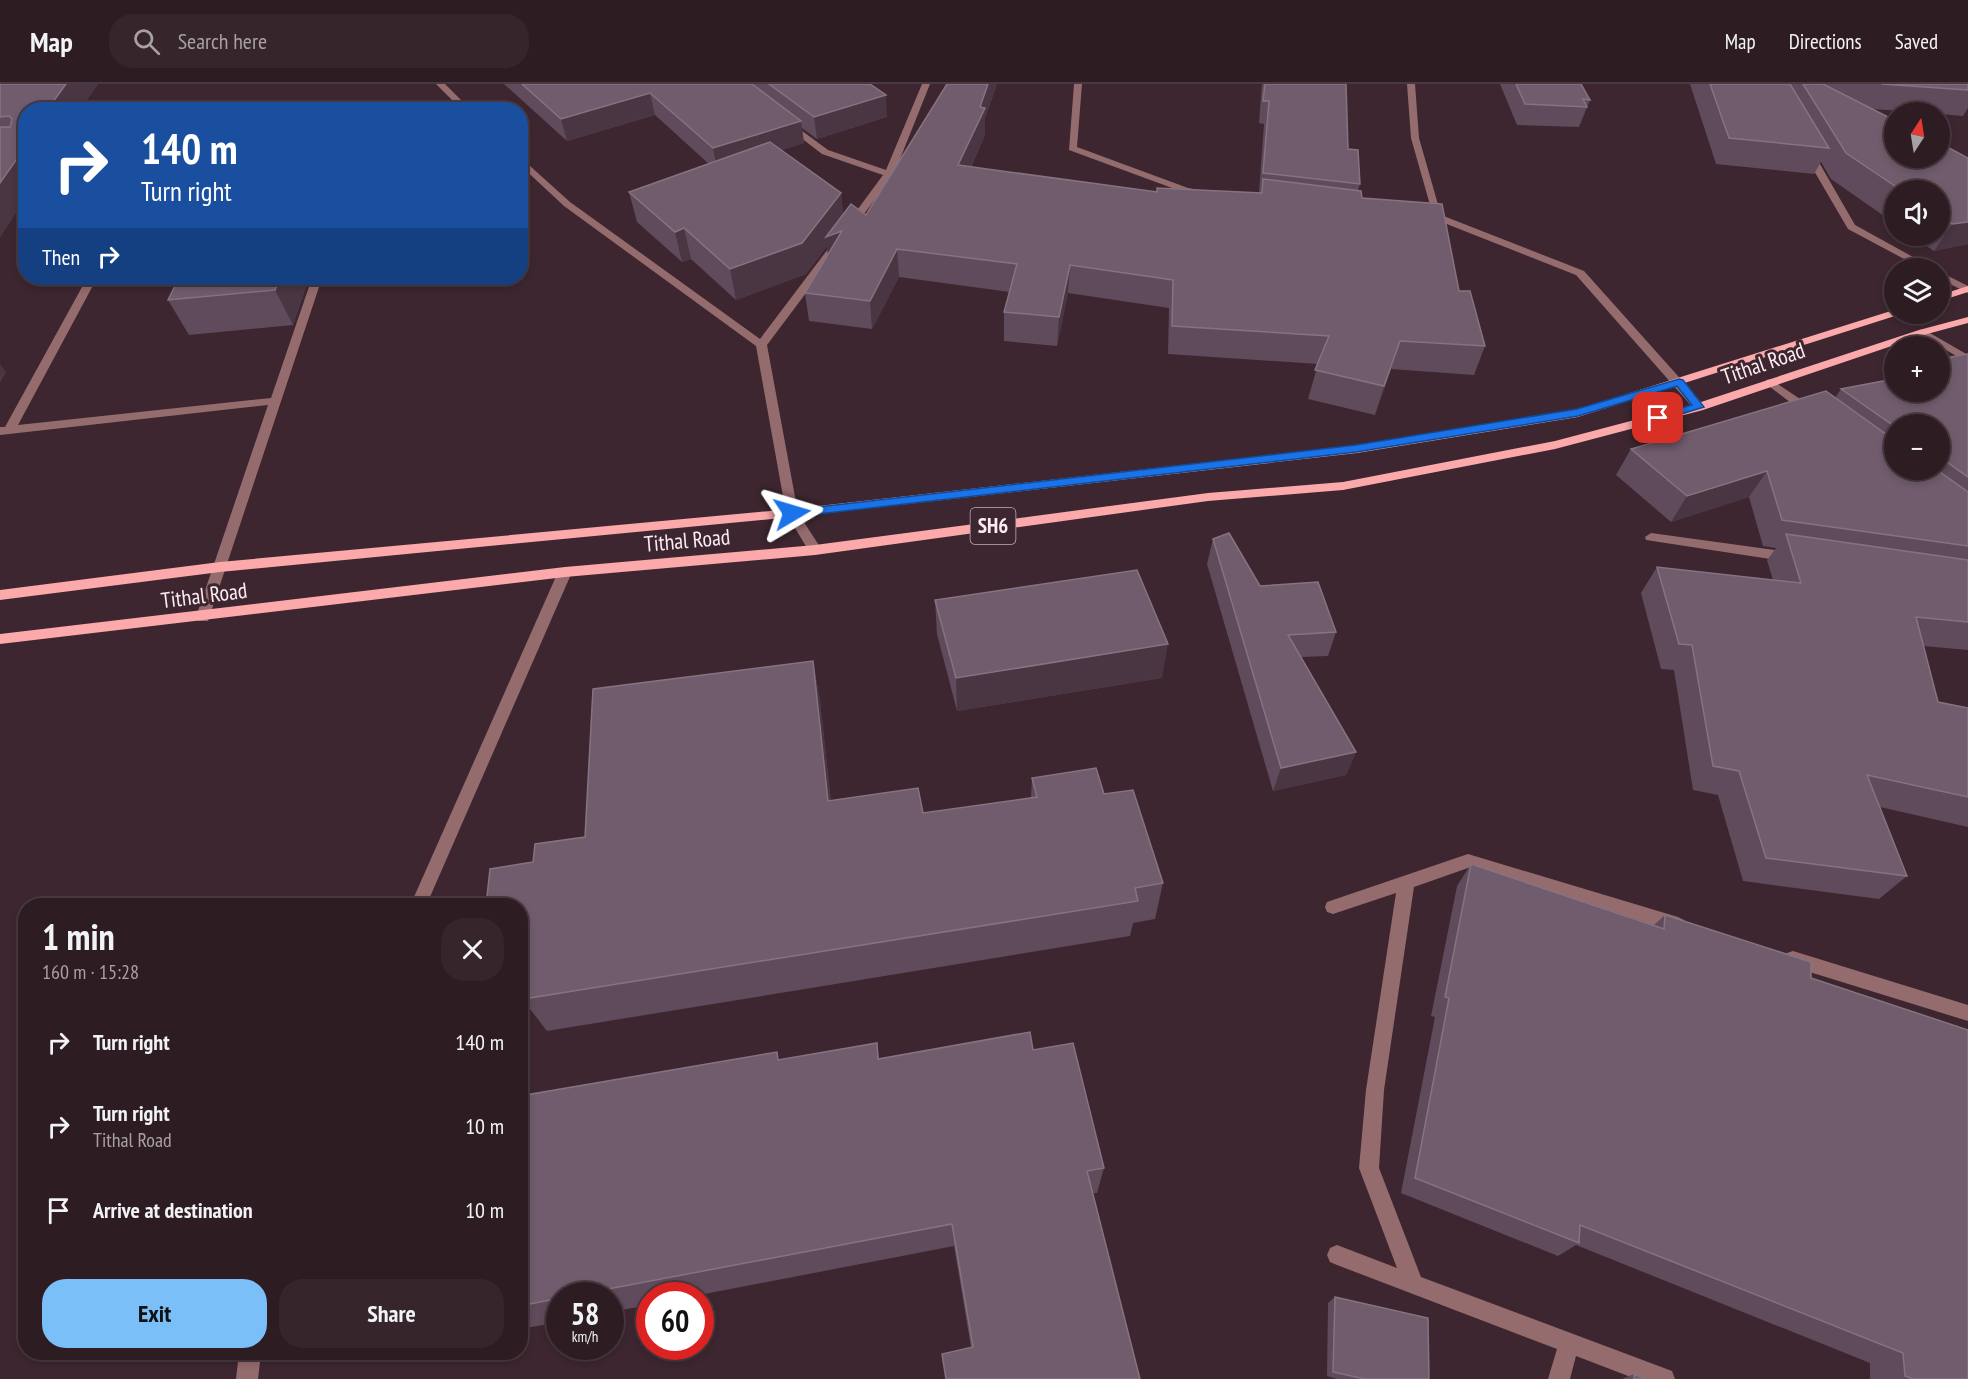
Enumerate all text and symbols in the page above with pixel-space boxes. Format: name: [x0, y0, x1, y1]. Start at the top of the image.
search box: [109, 14, 529, 68]
text: Map: [30, 23, 73, 60]
icon: search: [130, 25, 163, 58]
text: Search here: [178, 27, 267, 55]
text: Map: [1725, 28, 1756, 55]
text: Directions: [1789, 28, 1862, 55]
text: Saved: [1895, 28, 1938, 55]
north arrow: [1884, 102, 1950, 168]
map controls: [1884, 102, 1950, 480]
text: 140 m: [141, 121, 238, 176]
icon: right: [42, 126, 120, 204]
text: Turn right: [141, 174, 232, 208]
button: sound: [1884, 180, 1950, 246]
icon: right: [92, 240, 125, 273]
text: Then: [42, 243, 80, 271]
button: layers: [1884, 258, 1950, 324]
street label: Tithal Road: [1718, 336, 1808, 390]
button: +: [1884, 336, 1950, 402]
pin: [1632, 392, 1683, 443]
icon: arrive: [1641, 401, 1674, 434]
button: −: [1884, 414, 1950, 480]
position arrow: [760, 481, 824, 545]
road number: SH6: [970, 508, 1016, 544]
street label: Tithal Road: [643, 522, 731, 558]
street label: Tithal Road: [159, 576, 249, 614]
text: 1 min: [42, 913, 115, 960]
button: close: [441, 918, 504, 981]
text: 160 m · 15:28: [42, 959, 139, 985]
icon: right: [42, 1026, 75, 1059]
text: Turn right: [93, 1028, 170, 1056]
text: 140 m: [455, 1028, 504, 1056]
text: Turn right: [93, 1099, 170, 1127]
icon: right: [42, 1110, 75, 1143]
text: 10 m: [465, 1112, 504, 1140]
text: Tithal Road: [93, 1127, 172, 1153]
icon: arrive: [42, 1194, 75, 1227]
text: Arrive at destination: [93, 1196, 253, 1224]
text: 10 m: [465, 1196, 504, 1224]
button: Exit: [42, 1279, 267, 1348]
button: Share: [279, 1279, 504, 1348]
speed limit sign: 60: [636, 1282, 714, 1360]
text: 58: [571, 1294, 599, 1333]
text: km/h: [572, 1327, 598, 1346]

